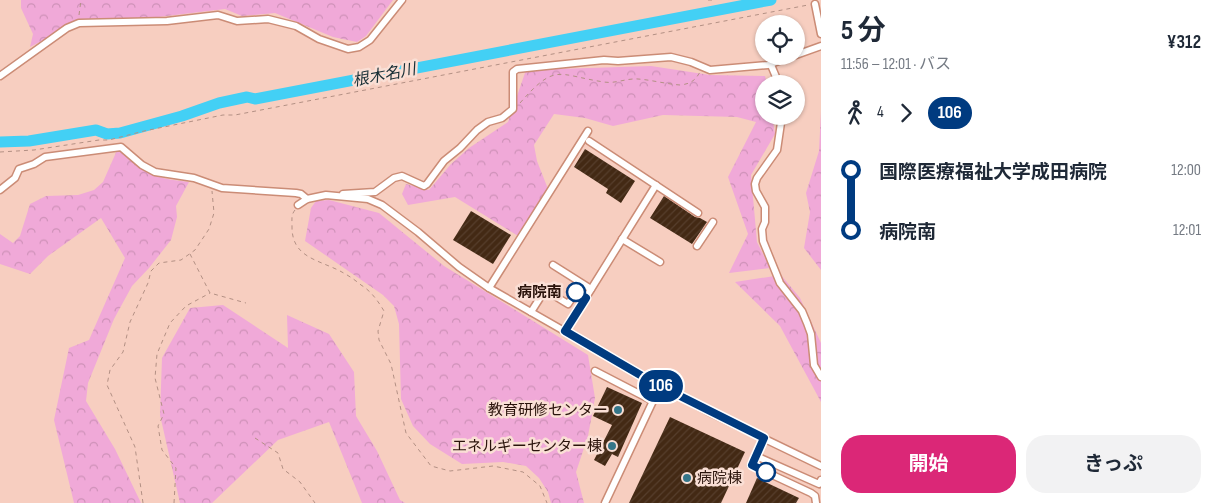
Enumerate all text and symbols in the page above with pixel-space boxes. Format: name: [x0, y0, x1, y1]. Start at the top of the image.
text: 5 分: [841, 14, 886, 47]
map controls: [755, 15, 805, 125]
button: locate: [755, 15, 805, 65]
text: ¥312: [1167, 31, 1201, 54]
text: 11:56 – 12:01 · バス: [841, 55, 951, 74]
water label: 根木名川: [351, 60, 419, 91]
button: layers: [755, 75, 805, 125]
icon: walk: [841, 99, 869, 127]
icon: forward: [892, 99, 920, 127]
text: 106: [938, 102, 962, 123]
text: 4: [877, 103, 884, 122]
text: 国際医療福祉大学成田病院: [879, 161, 1107, 184]
text: 12:00: [1171, 161, 1201, 180]
text: 病院南: [879, 221, 936, 244]
text: 12:01: [1173, 221, 1201, 240]
marker: 病院南: [566, 282, 586, 302]
place label: 病院南: [517, 283, 562, 302]
line badge: 106: [632, 370, 690, 402]
text: 106: [649, 375, 673, 396]
place label: 教育研修センター: [488, 401, 608, 420]
marker: 教育研修センター: [612, 404, 624, 416]
button: 開始: [841, 435, 1016, 493]
button: きっぷ: [1026, 435, 1201, 493]
place label: エネルギーセンター棟: [452, 437, 602, 456]
marker: エネルギーセンター棟: [606, 440, 618, 452]
unlabelled marker: [756, 462, 776, 482]
place label: 病院棟: [697, 469, 742, 488]
marker: 病院棟: [681, 472, 693, 484]

